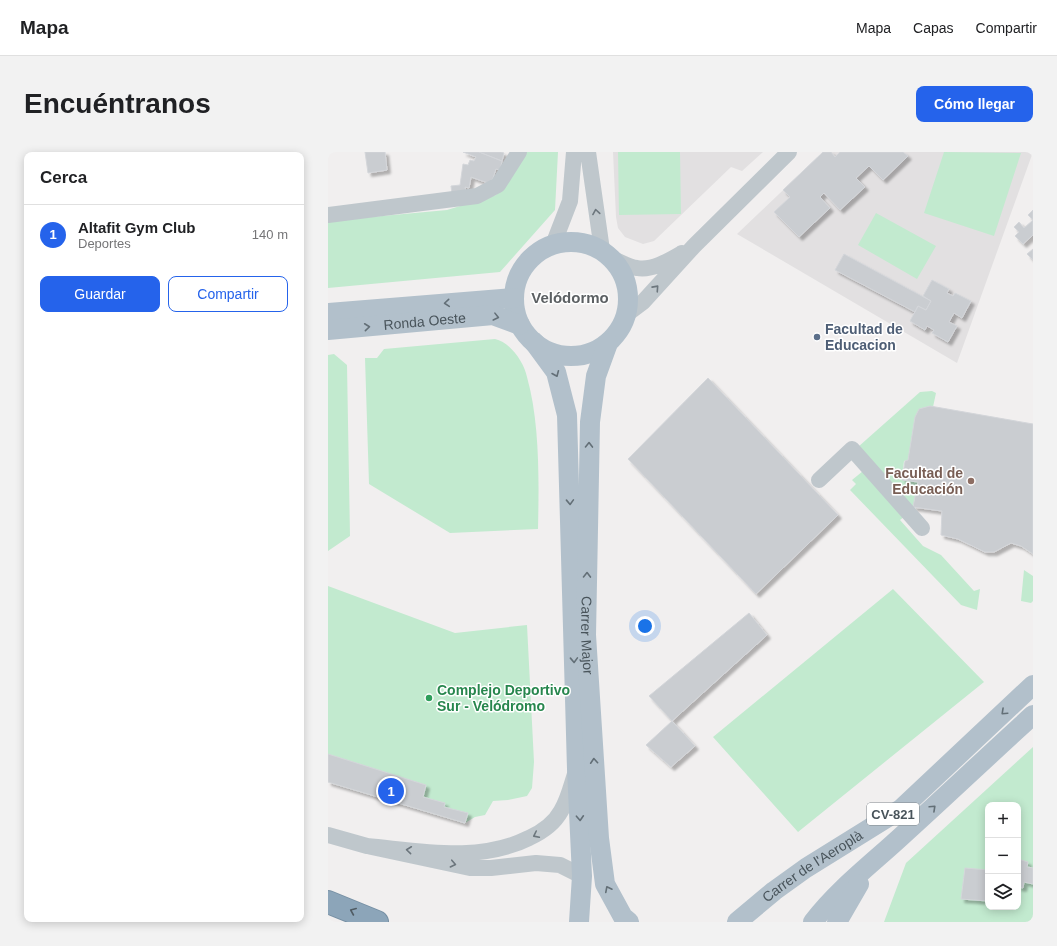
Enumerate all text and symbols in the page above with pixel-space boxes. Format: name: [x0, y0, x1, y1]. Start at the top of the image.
text: Mapa: [20, 17, 69, 38]
text: Mapa: [856, 20, 891, 36]
text: Capas: [913, 20, 954, 36]
text: Compartir: [976, 20, 1037, 36]
button: Cómo llegar: [916, 86, 1033, 122]
text: Encuéntranos: [24, 88, 211, 119]
text: Cerca: [40, 168, 87, 187]
one-way arrow: [592, 209, 601, 215]
text: Altafit Gym Club: [78, 219, 196, 236]
text: 1: [49, 227, 57, 242]
text: 140 m: [252, 227, 288, 242]
text: Deportes: [78, 236, 131, 251]
button: Guardar: [40, 276, 160, 312]
button: Compartir: [168, 276, 288, 312]
one-way arrow: [652, 285, 659, 293]
district label: Velódormo: [531, 289, 609, 306]
one-way arrow: [444, 299, 450, 308]
street label: Ronda Oeste: [383, 309, 467, 333]
one-way arrow: [493, 312, 499, 320]
place label: Facultad de Educacion: [825, 321, 903, 353]
one-way arrow: [364, 322, 370, 331]
marker: Facultad de Educacion: [812, 332, 822, 342]
one-way arrow: [551, 370, 559, 377]
one-way arrow: [585, 442, 593, 448]
place label: Facultad de Educación: [885, 465, 963, 497]
marker: Facultad de Educación: [966, 476, 976, 486]
one-way arrow: [565, 499, 574, 505]
one-way arrow: [583, 572, 591, 578]
street label: Carrer Major: [578, 596, 597, 676]
your location: [635, 616, 655, 636]
one-way arrow: [570, 657, 578, 663]
place label: Complejo Deportivo Sur - Velódromo: [437, 682, 570, 714]
marker: Complejo Deportivo Sur - Velódromo: [424, 693, 434, 703]
one-way arrow: [1001, 707, 1009, 714]
one-way arrow: [590, 758, 598, 764]
pin: 1: [378, 776, 404, 806]
map controls: [985, 802, 1021, 910]
button: +: [985, 802, 1021, 838]
road number: CV-821: [867, 803, 919, 825]
one-way arrow: [928, 805, 936, 813]
one-way arrow: [576, 815, 584, 821]
street label: Carrer de l'Aeroplà: [759, 827, 866, 905]
one-way arrow: [532, 830, 540, 838]
button: −: [985, 838, 1021, 874]
one-way arrow: [406, 846, 412, 855]
one-way arrow: [450, 859, 456, 867]
button: layers: [985, 874, 1021, 910]
one-way arrow: [605, 886, 613, 894]
one-way arrow: [349, 908, 356, 916]

